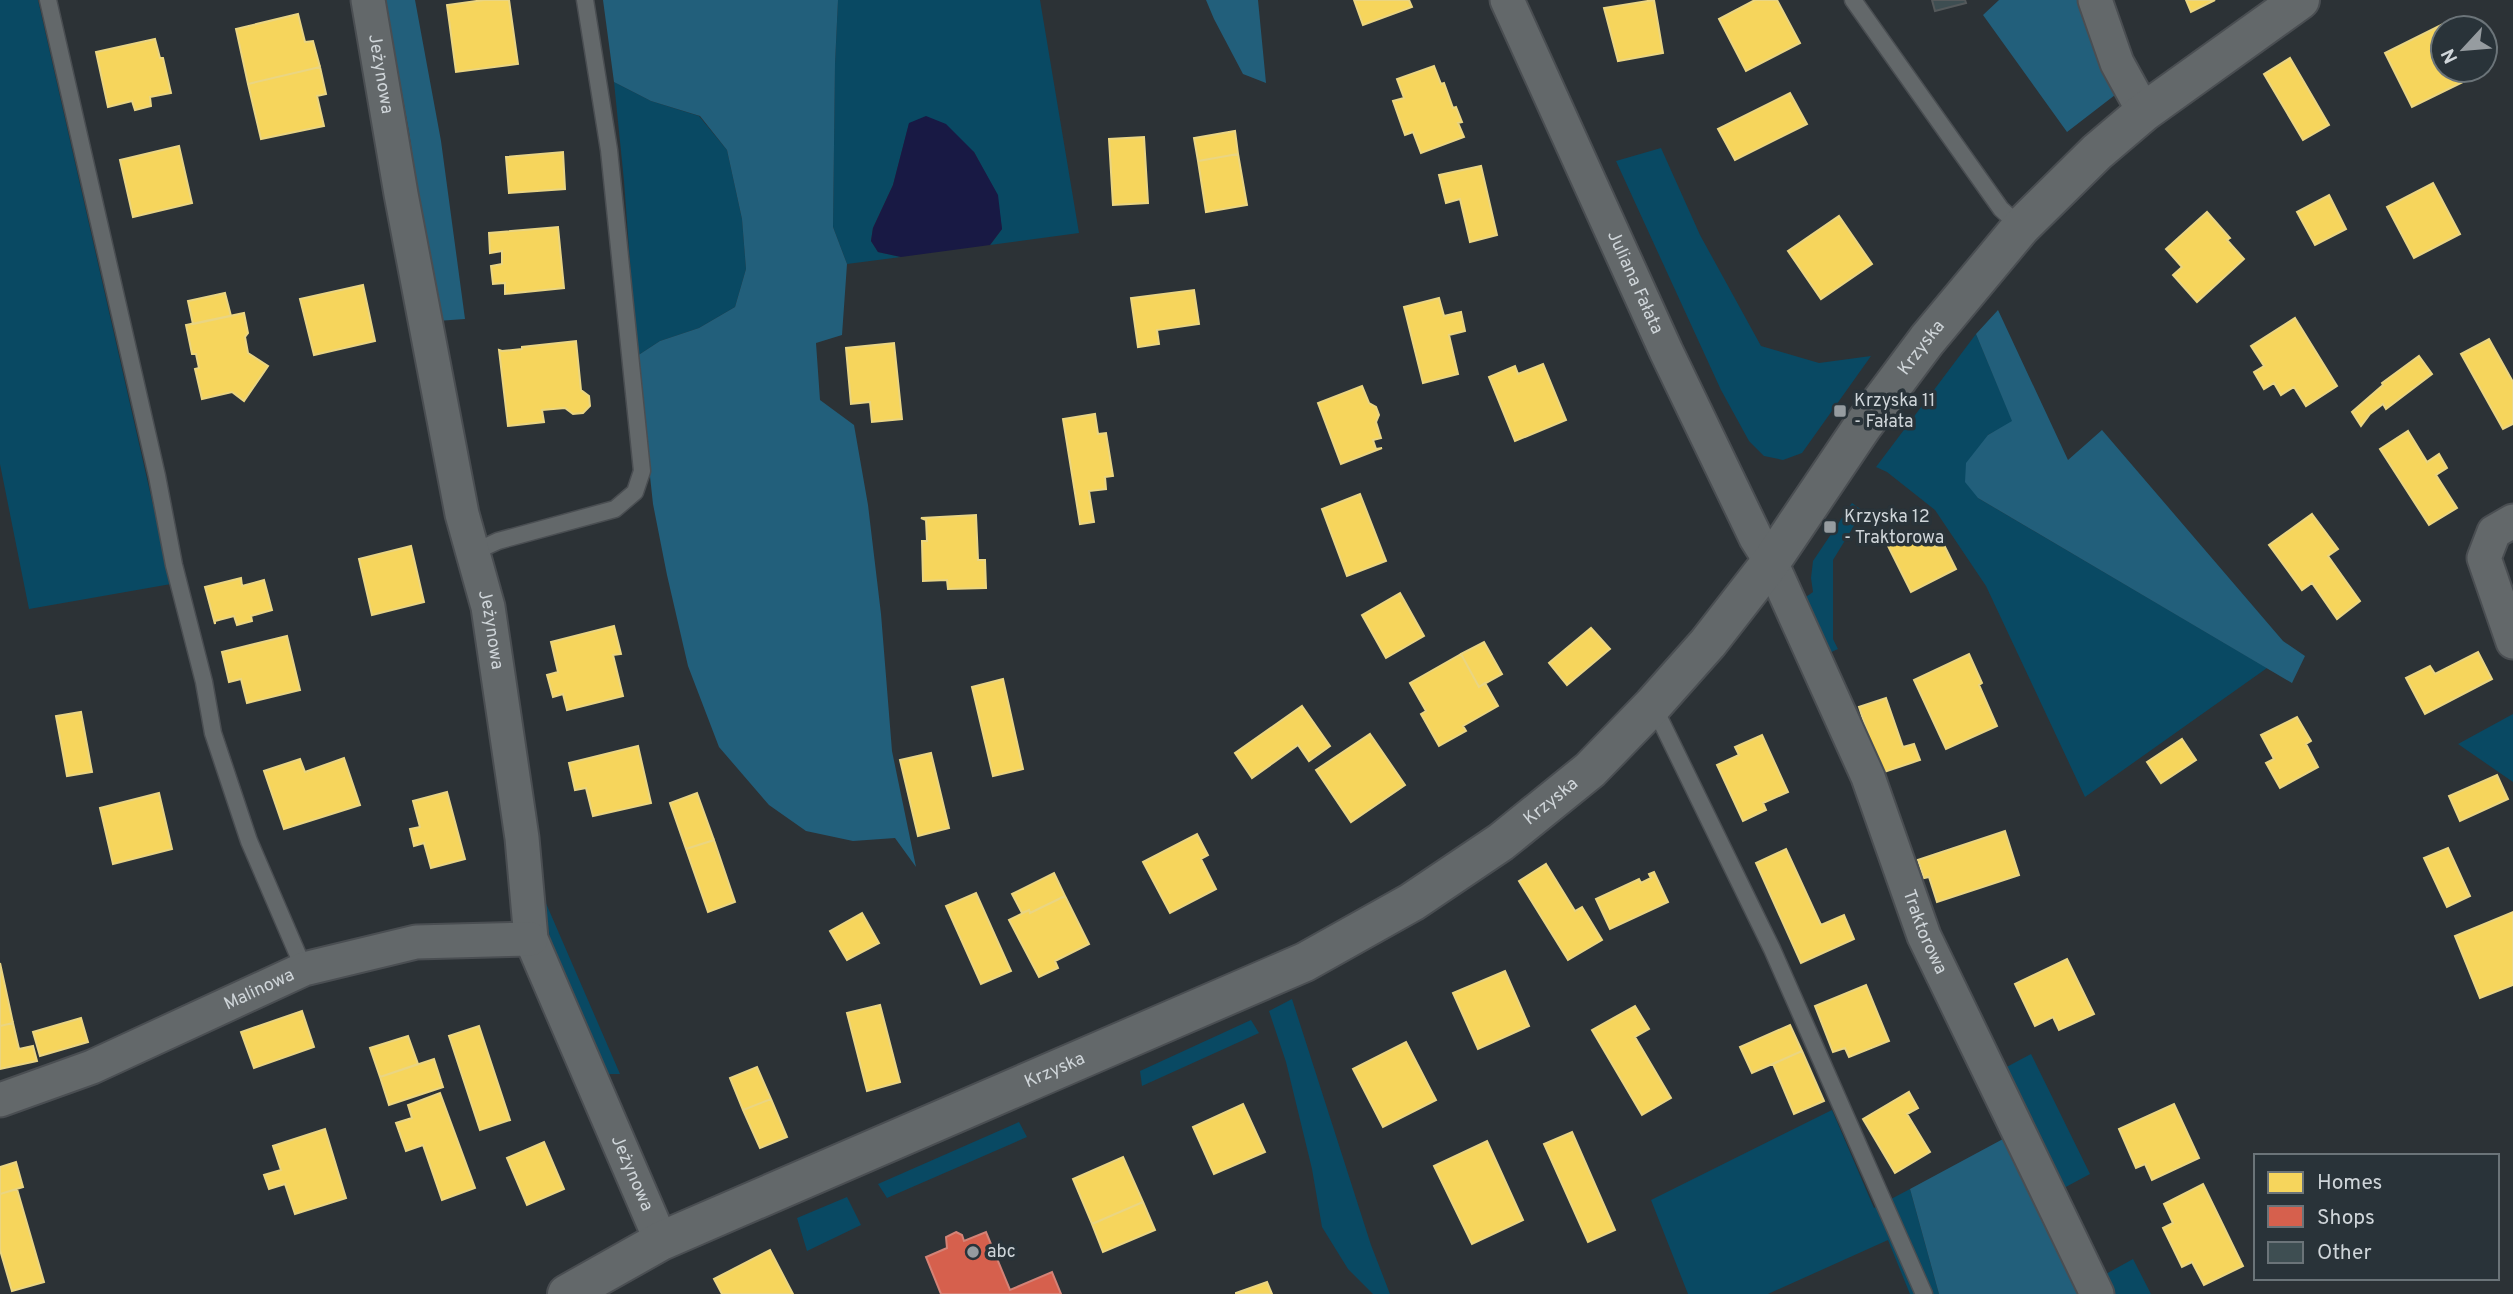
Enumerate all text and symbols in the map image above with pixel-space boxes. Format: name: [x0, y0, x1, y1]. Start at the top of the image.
north arrow: [2429, 14, 2499, 84]
street label: Jeżynowa: [362, 32, 399, 116]
text: N: [2437, 44, 2464, 67]
street label: Juliana Fałata: [1602, 227, 1668, 338]
street label: Krzyska: [1893, 316, 1950, 380]
place label: Krzyska 11 - Fałata: [1854, 390, 1935, 434]
marker: Krzyska 11 - Fałata: [1832, 403, 1848, 419]
place label: Krzyska 12 - Traktorowa: [1844, 506, 1944, 550]
marker: Krzyska 12 - Traktorowa: [1822, 519, 1838, 535]
street label: Jeżynowa: [472, 587, 509, 671]
street label: Krzyska: [1519, 773, 1583, 831]
street label: Traktorowa: [1897, 887, 1952, 978]
street label: Malinowa: [220, 963, 298, 1016]
street label: Krzyska: [1021, 1047, 1089, 1094]
street label: Jeżynowa: [605, 1132, 658, 1215]
legend: [2254, 1154, 2499, 1280]
text: Homes: [2317, 1170, 2382, 1197]
text: Shops: [2317, 1205, 2375, 1232]
text: Other: [2317, 1240, 2372, 1267]
place label: abc: [987, 1241, 1016, 1264]
marker: abc: [965, 1244, 981, 1260]

